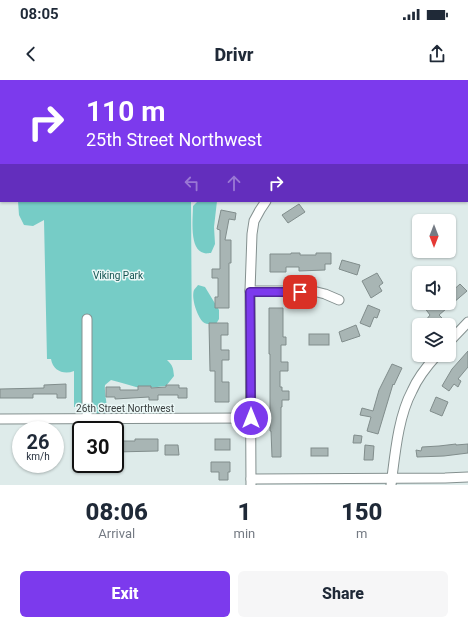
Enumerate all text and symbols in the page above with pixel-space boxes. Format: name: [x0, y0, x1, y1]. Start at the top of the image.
text: 08:05: [20, 5, 59, 23]
icon: back: [20, 43, 42, 65]
icon: share: [426, 43, 448, 65]
text: Drivr: [214, 44, 254, 65]
text: 110 m: [86, 95, 165, 128]
icon: right: [20, 96, 72, 148]
text: 25th Street Northwest: [86, 129, 262, 150]
icon: left: [181, 172, 203, 194]
icon: ahead: [223, 172, 245, 194]
icon: right: [265, 172, 287, 194]
north arrow: [412, 214, 456, 258]
map controls: [412, 214, 456, 362]
button: sound: [412, 266, 456, 310]
park label: Viking Park: [93, 270, 144, 281]
pin: [283, 275, 317, 309]
icon: arrive: [289, 281, 311, 303]
button: layers: [412, 318, 456, 362]
position arrow: [230, 397, 272, 439]
street label: 26th Street Northwest: [76, 403, 174, 414]
speed limit sign: 30: [72, 421, 124, 473]
text: 26: [27, 430, 49, 454]
text: km/h: [26, 451, 50, 462]
text: 08:06: [86, 498, 148, 526]
text: 1: [237, 498, 251, 526]
text: 150: [341, 498, 382, 526]
text: Arrival: [98, 526, 135, 541]
text: min: [234, 526, 255, 541]
text: m: [356, 526, 367, 541]
button: Exit: [20, 571, 230, 617]
button: Share: [238, 571, 448, 617]

